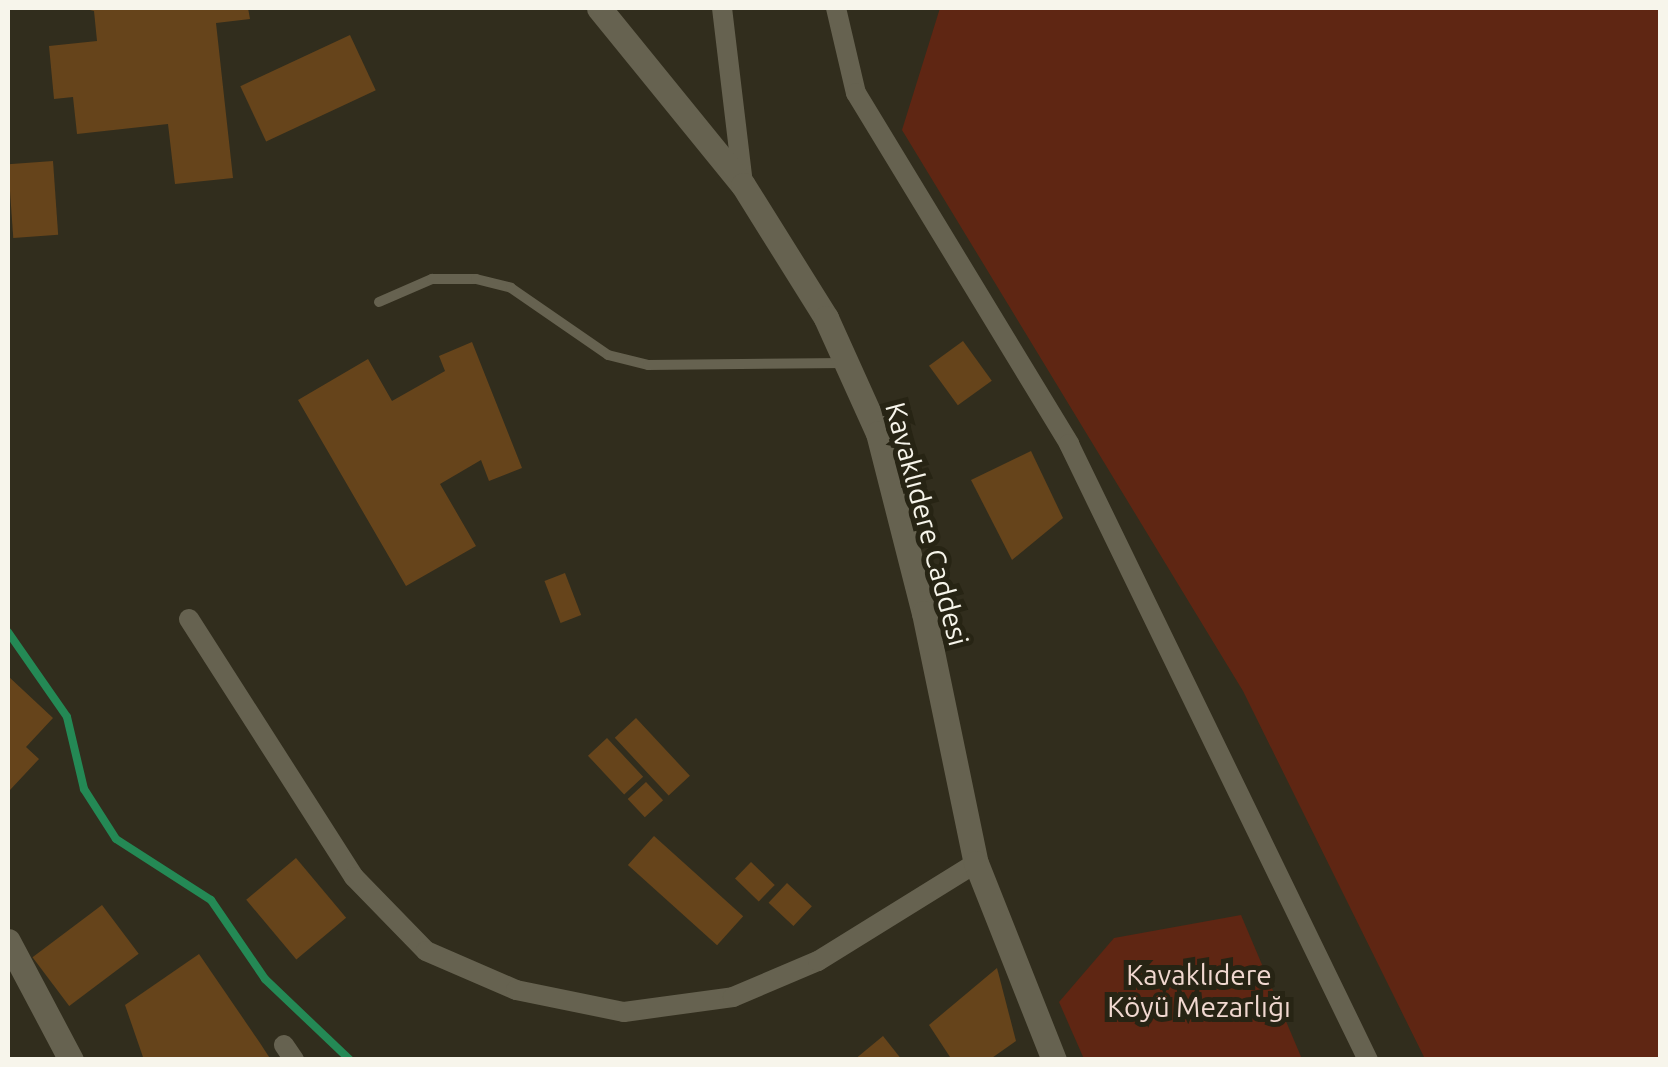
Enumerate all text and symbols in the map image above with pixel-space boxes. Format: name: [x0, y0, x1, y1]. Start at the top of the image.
street label: Kavaklıdere Caddesi: [878, 399, 976, 649]
park label: Kavaklıdere Köyü Mezarlığı: [1107, 958, 1291, 1024]

